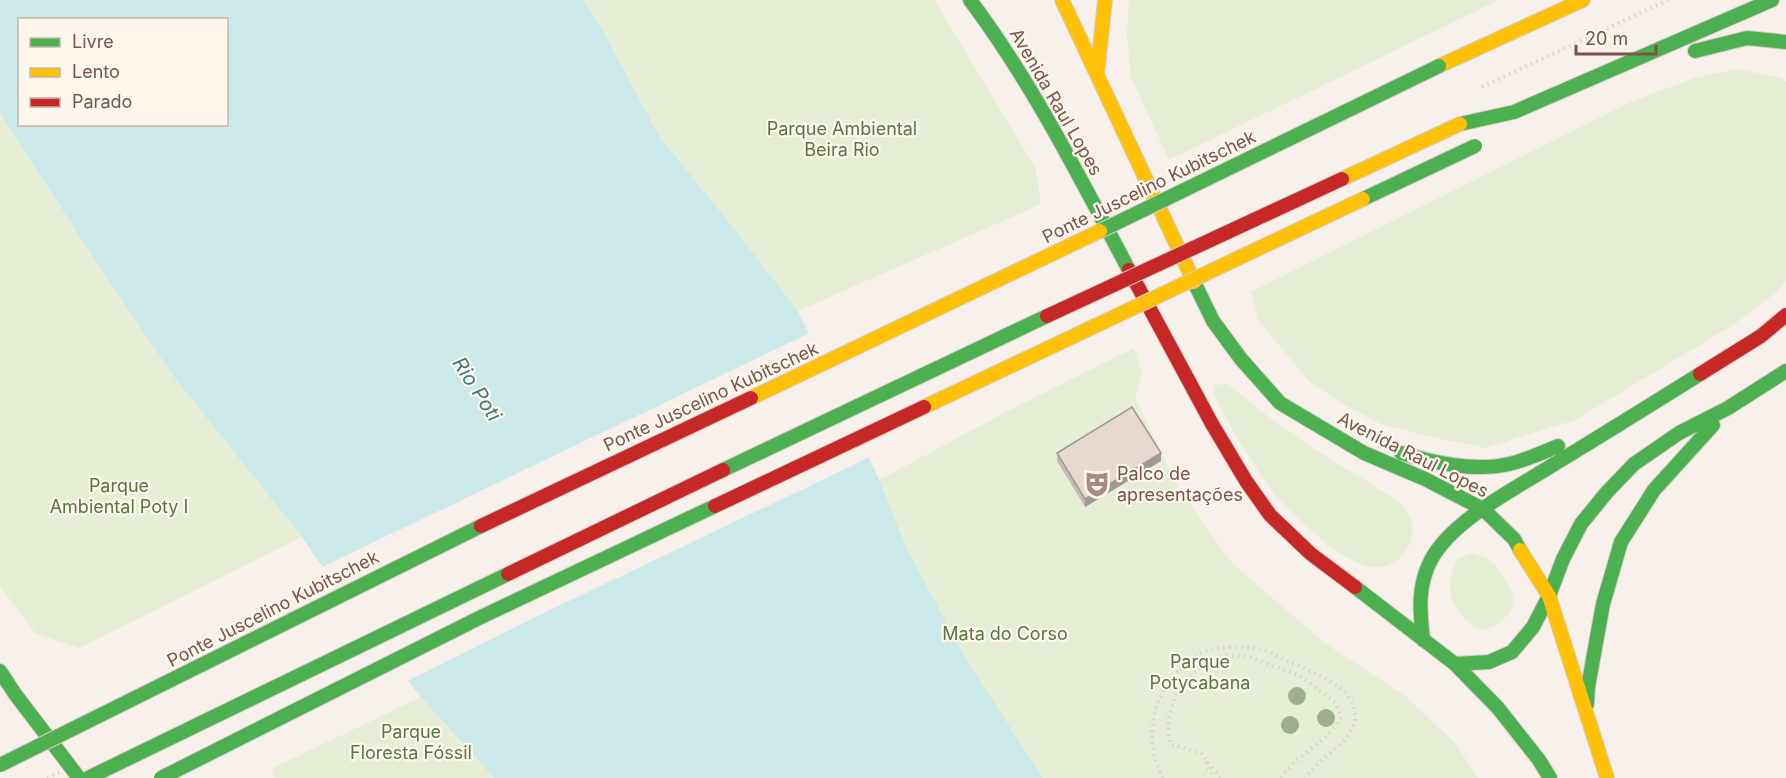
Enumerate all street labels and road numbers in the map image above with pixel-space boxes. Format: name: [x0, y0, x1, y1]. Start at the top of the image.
street label: Avenida Raul Lopes: [1006, 24, 1107, 179]
street label: Ponte Juscelino Kubitschek: [1039, 126, 1259, 247]
street label: Ponte Juscelino Kubitschek: [600, 337, 822, 456]
street label: Avenida Raul Lopes: [1334, 407, 1492, 502]
street label: Ponte Juscelino Kubitschek: [164, 546, 382, 671]

